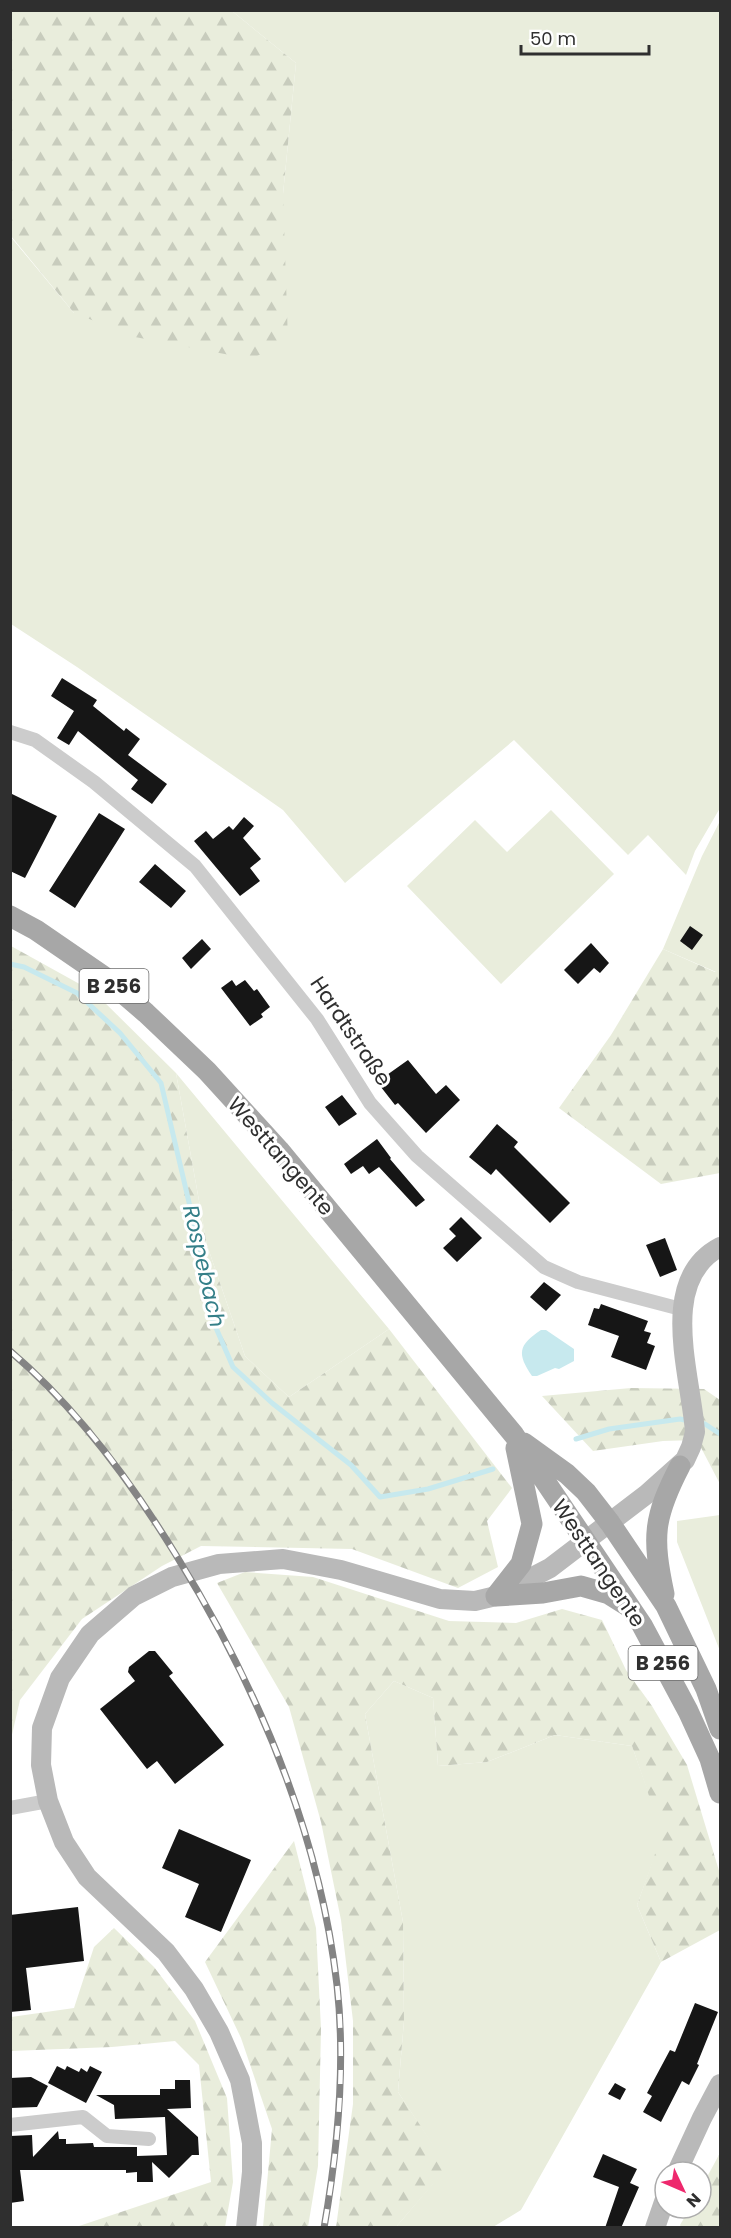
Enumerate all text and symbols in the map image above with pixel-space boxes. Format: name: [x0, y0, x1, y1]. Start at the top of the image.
scale bar: [521, 18, 648, 56]
text: 50 m: [530, 26, 576, 51]
road number: B 256: [80, 969, 148, 1003]
street label: Hardtstraße: [304, 971, 398, 1091]
street label: Westtangente: [221, 1090, 341, 1222]
water label: Rospebach: [175, 1202, 233, 1330]
street label: Westtangente: [545, 1493, 653, 1633]
road number: B 256: [628, 1646, 698, 1680]
north arrow: [653, 2160, 713, 2220]
text: N: [681, 2188, 706, 2212]

